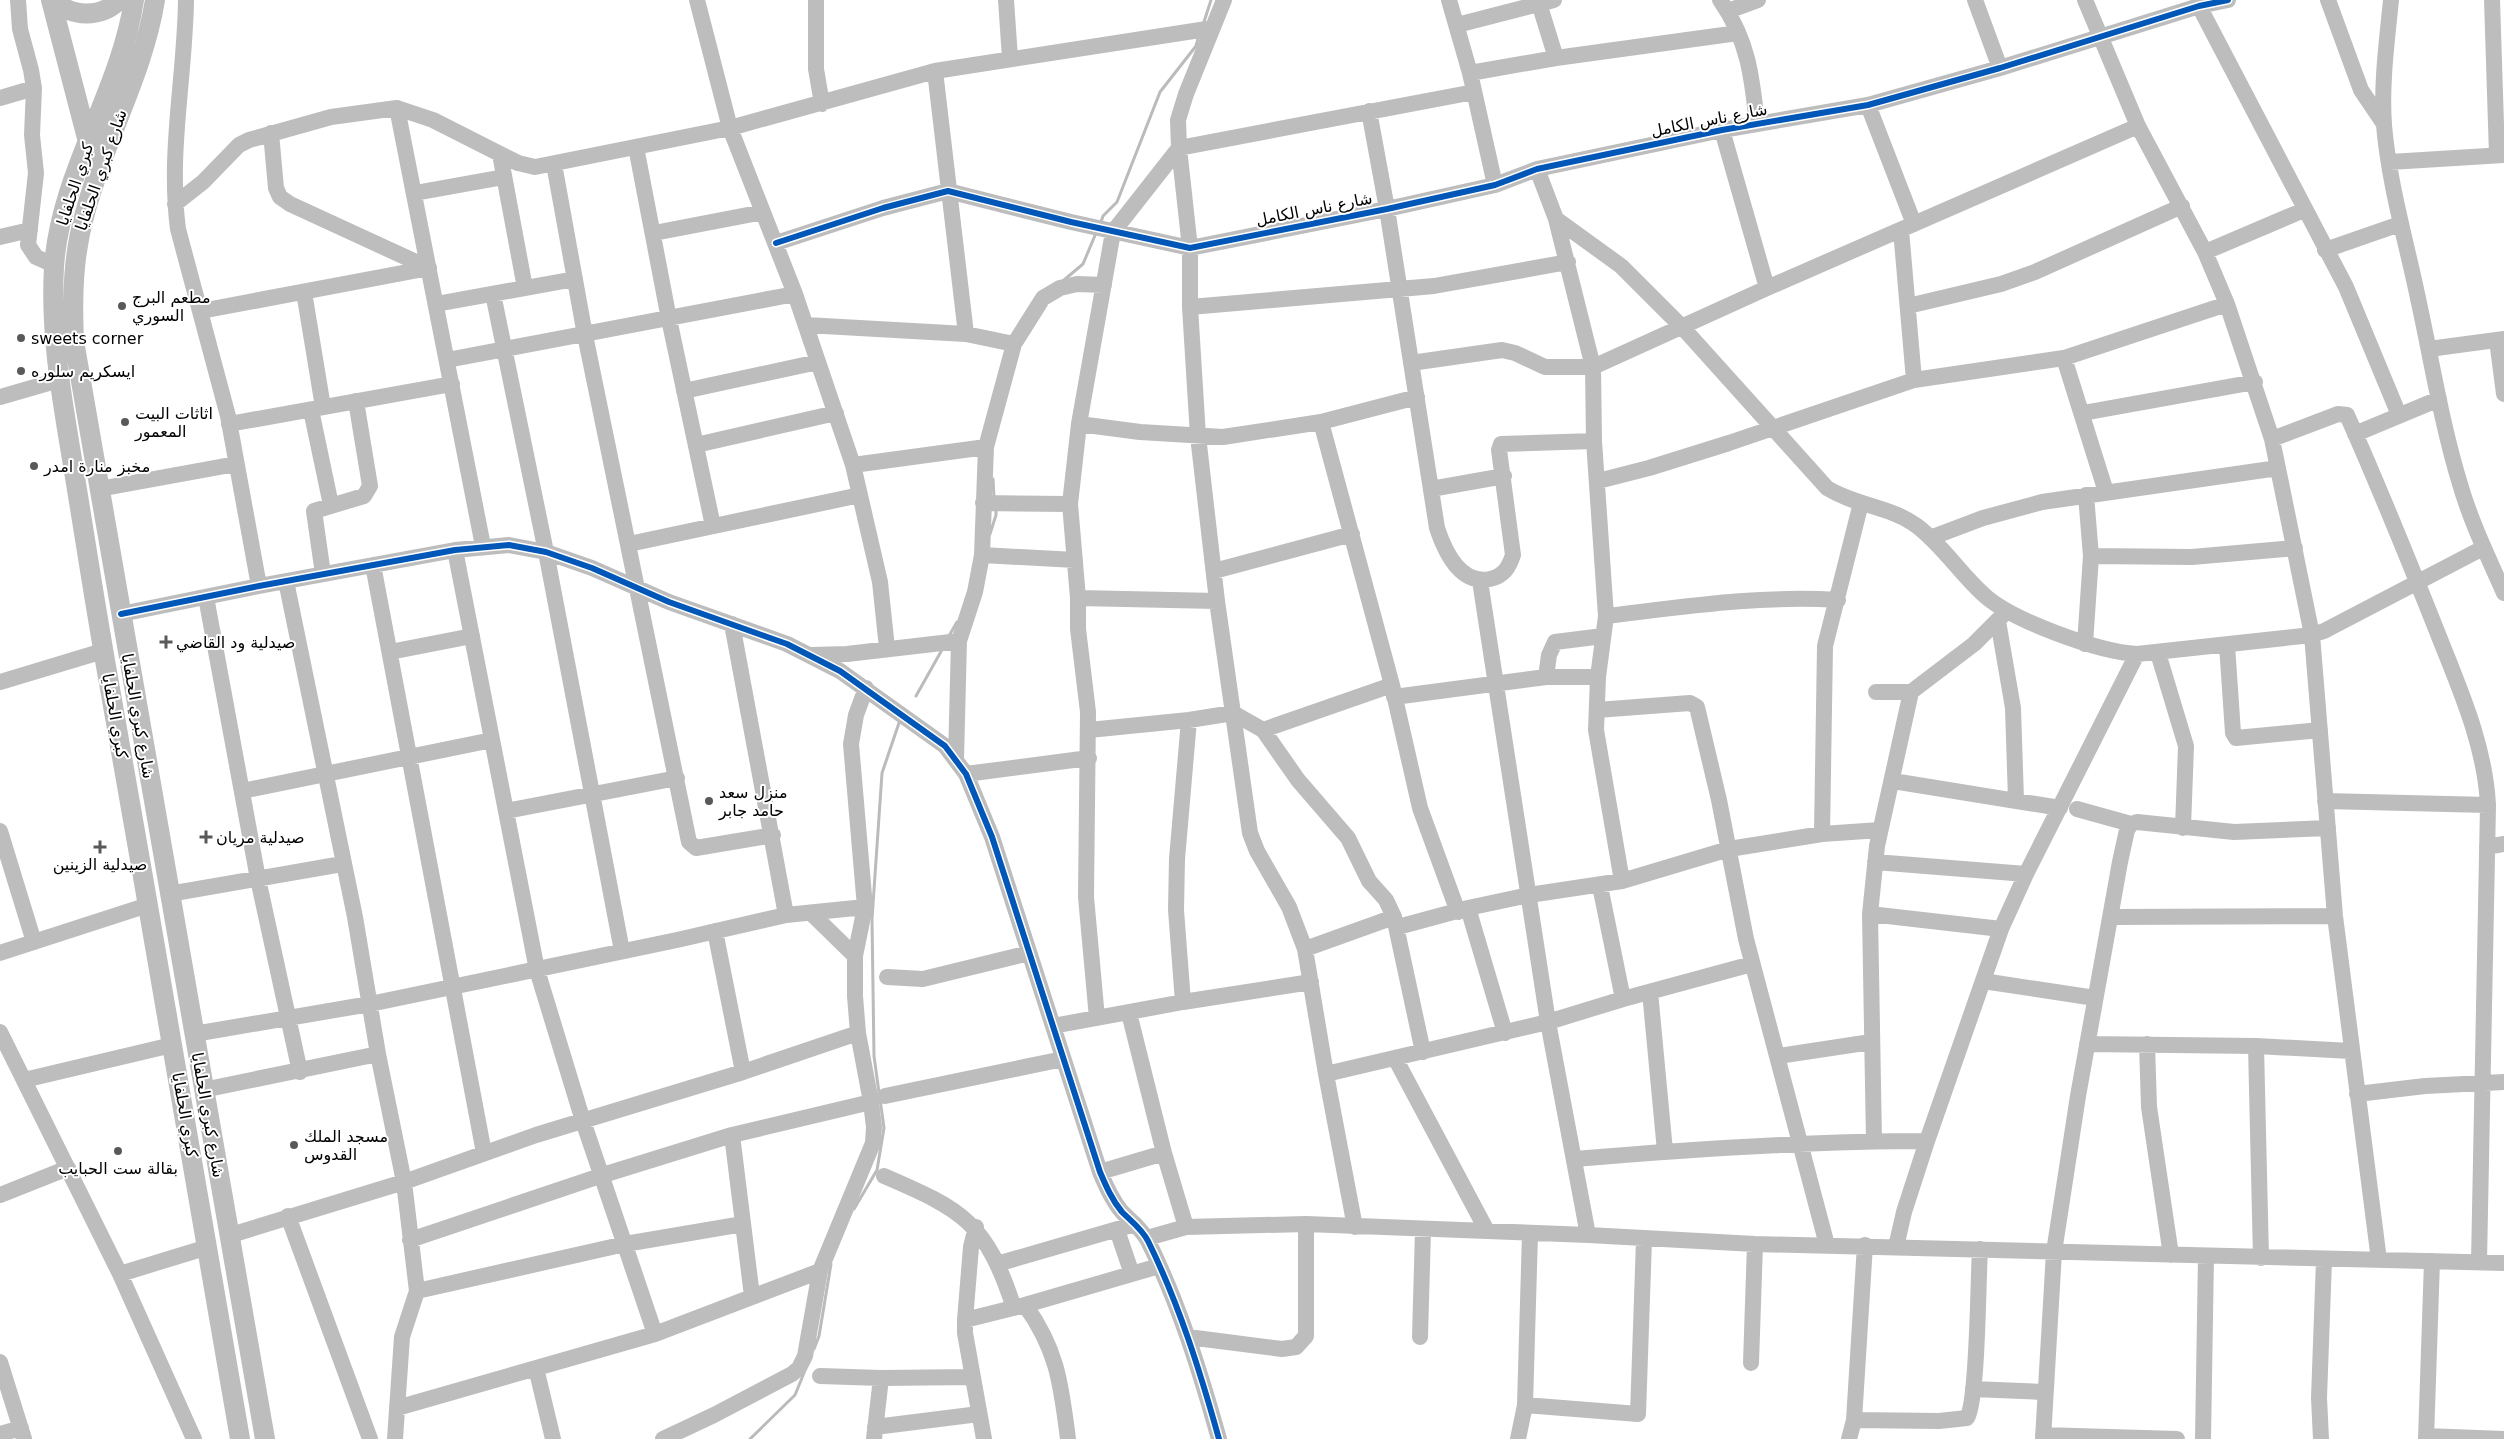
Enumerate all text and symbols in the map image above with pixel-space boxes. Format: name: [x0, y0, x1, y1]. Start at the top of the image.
street label: شارع ناس الكامل: [1649, 99, 1769, 142]
street label: شارع كبري الحلفايا: [71, 107, 131, 233]
street label: كبري الحلفايا: [53, 140, 97, 228]
street label: شارع ناس الكامل: [1254, 188, 1374, 231]
place label: مطعم البرج السوري: [132, 288, 210, 326]
marker: مطعم البرج السوري: [116, 300, 128, 312]
place label: sweets corner: [31, 329, 144, 348]
marker: sweets corner: [15, 332, 27, 344]
place label: ايسكريم سلوره: [31, 362, 135, 382]
marker: ايسكريم سلوره: [15, 365, 27, 377]
place label: اثاثات البيت المعمور: [134, 404, 213, 442]
marker: اثاثات البيت المعمور: [119, 416, 131, 428]
place label: مخبز منارة امدر: [43, 457, 150, 477]
marker: مخبز منارة امدر: [28, 460, 40, 472]
place label: صيدلية ود القاضي: [176, 633, 295, 653]
marker: صيدلية ود القاضي: [160, 636, 172, 648]
street label: شارع كبري الحلفايا: [117, 652, 158, 780]
street label: كبري الحلفايا: [97, 672, 132, 761]
place label: منزل سعد حامد جابر: [718, 783, 787, 821]
marker: منزل سعد حامد جابر: [703, 795, 715, 807]
place label: صيدلية مريان: [216, 828, 305, 848]
marker: صيدلية مريان: [200, 831, 212, 843]
marker: صيدلية الزينين: [94, 841, 106, 853]
place label: صيدلية الزينين: [53, 855, 147, 875]
street label: شارع كبري الحلفايا: [187, 1051, 228, 1179]
street label: كبري الحلفايا: [167, 1071, 202, 1160]
place label: مسجد الملك القدوس: [304, 1127, 388, 1165]
marker: مسجد الملك القدوس: [288, 1139, 300, 1151]
marker: بقالة ست الحبايب: [112, 1145, 124, 1157]
place label: بقالة ست الحبايب: [58, 1159, 178, 1178]

